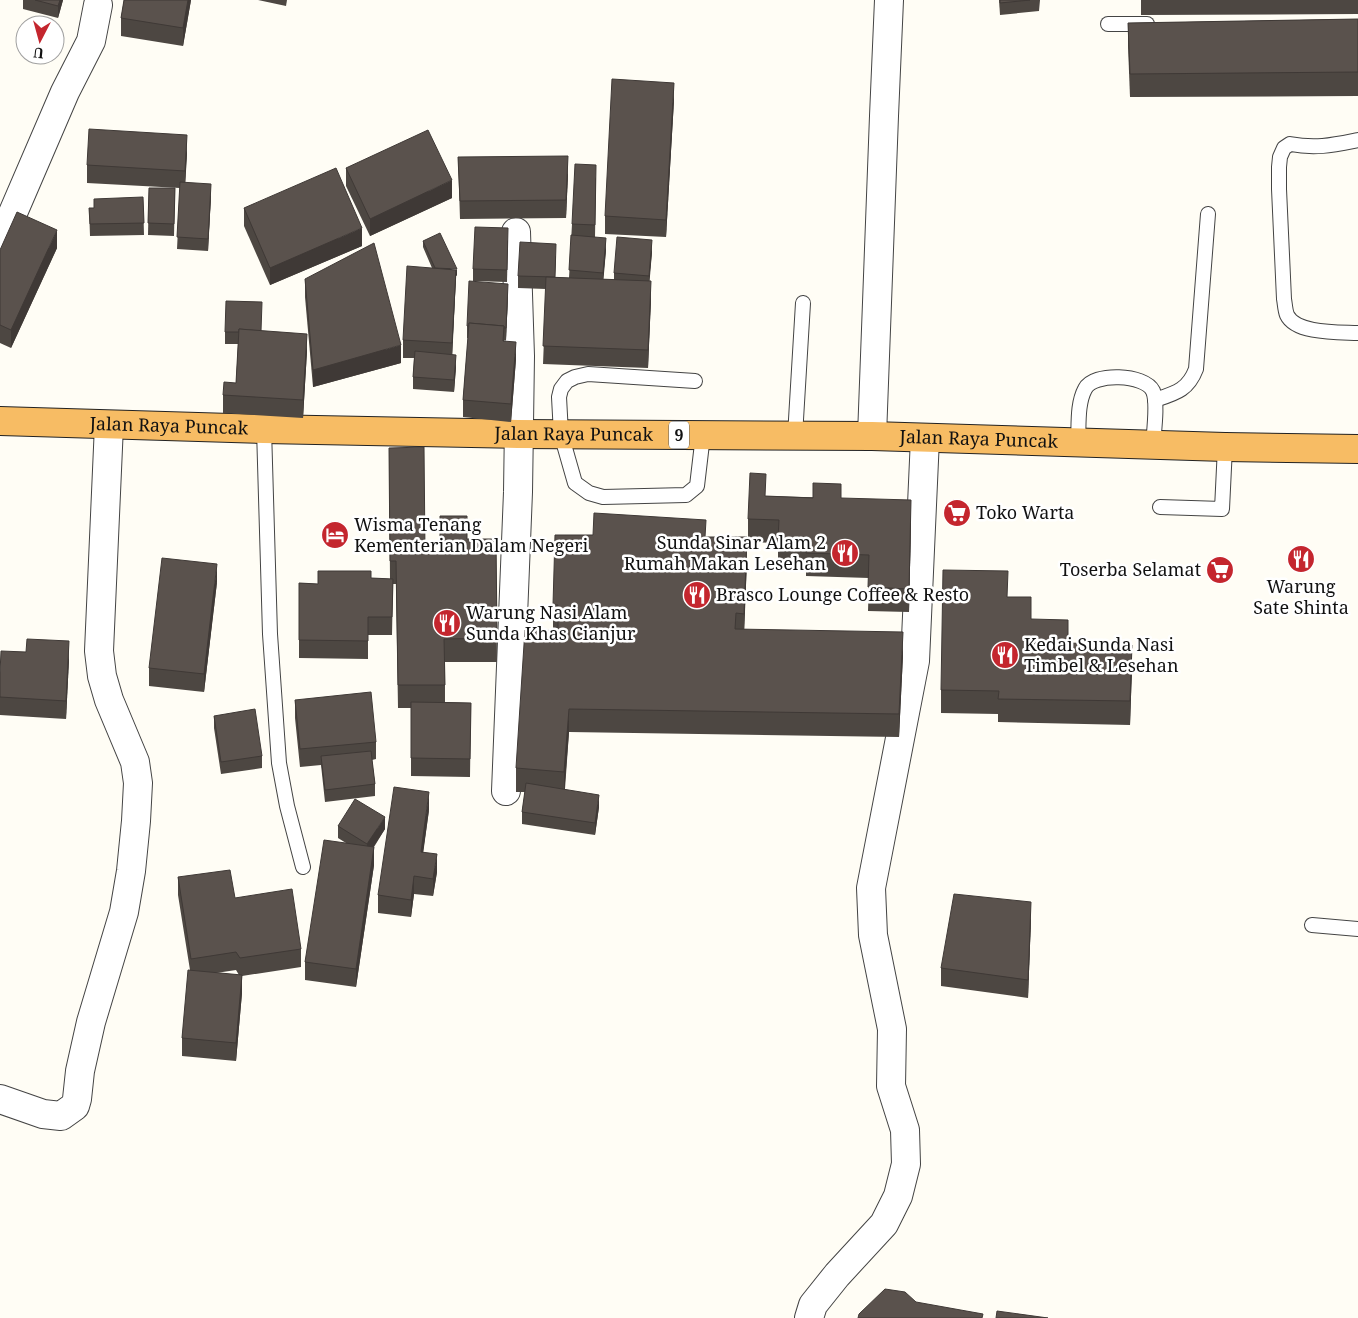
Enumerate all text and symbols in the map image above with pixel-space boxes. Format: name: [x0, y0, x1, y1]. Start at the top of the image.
north arrow: [15, 15, 65, 65]
text: U: [32, 43, 45, 63]
street label: Jalan Raya Puncak: [88, 411, 249, 440]
street label: Jalan Raya Puncak: [493, 421, 654, 446]
road number: 9: [669, 422, 689, 448]
street label: Jalan Raya Puncak: [898, 424, 1059, 453]
supermarket icon: Toko Warta: [942, 498, 972, 528]
place label: Toko Warta: [976, 500, 1074, 524]
place label: Wisma Tenang Kementerian Dalam Negeri: [354, 512, 589, 557]
hotel icon: Wisma Tenang Kementerian Dalam Negeri: [320, 520, 350, 550]
place label: Sunda Sinar Alam 2 Rumah Makan Lesehan: [624, 530, 826, 575]
restaurant icon: Sunda Sinar Alam 2 Rumah Makan Lesehan: [830, 538, 860, 568]
restaurant icon: Warung Sate Shinta: [1286, 544, 1316, 574]
supermarket icon: Toserba Selamat: [1205, 555, 1235, 585]
place label: Toserba Selamat: [1060, 557, 1201, 581]
place label: Warung Sate Shinta: [1253, 574, 1349, 619]
restaurant icon: Brasco Lounge Coffee & Resto: [682, 580, 712, 610]
place label: Brasco Lounge Coffee & Resto: [716, 582, 969, 606]
place label: Warung Nasi Alam Sunda Khas Cianjur: [466, 600, 636, 645]
restaurant icon: Warung Nasi Alam Sunda Khas Cianjur: [432, 608, 462, 638]
place label: Kedai Sunda Nasi Timbel & Lesehan: [1024, 632, 1179, 677]
restaurant icon: Kedai Sunda Nasi Timbel & Lesehan: [990, 640, 1020, 670]

